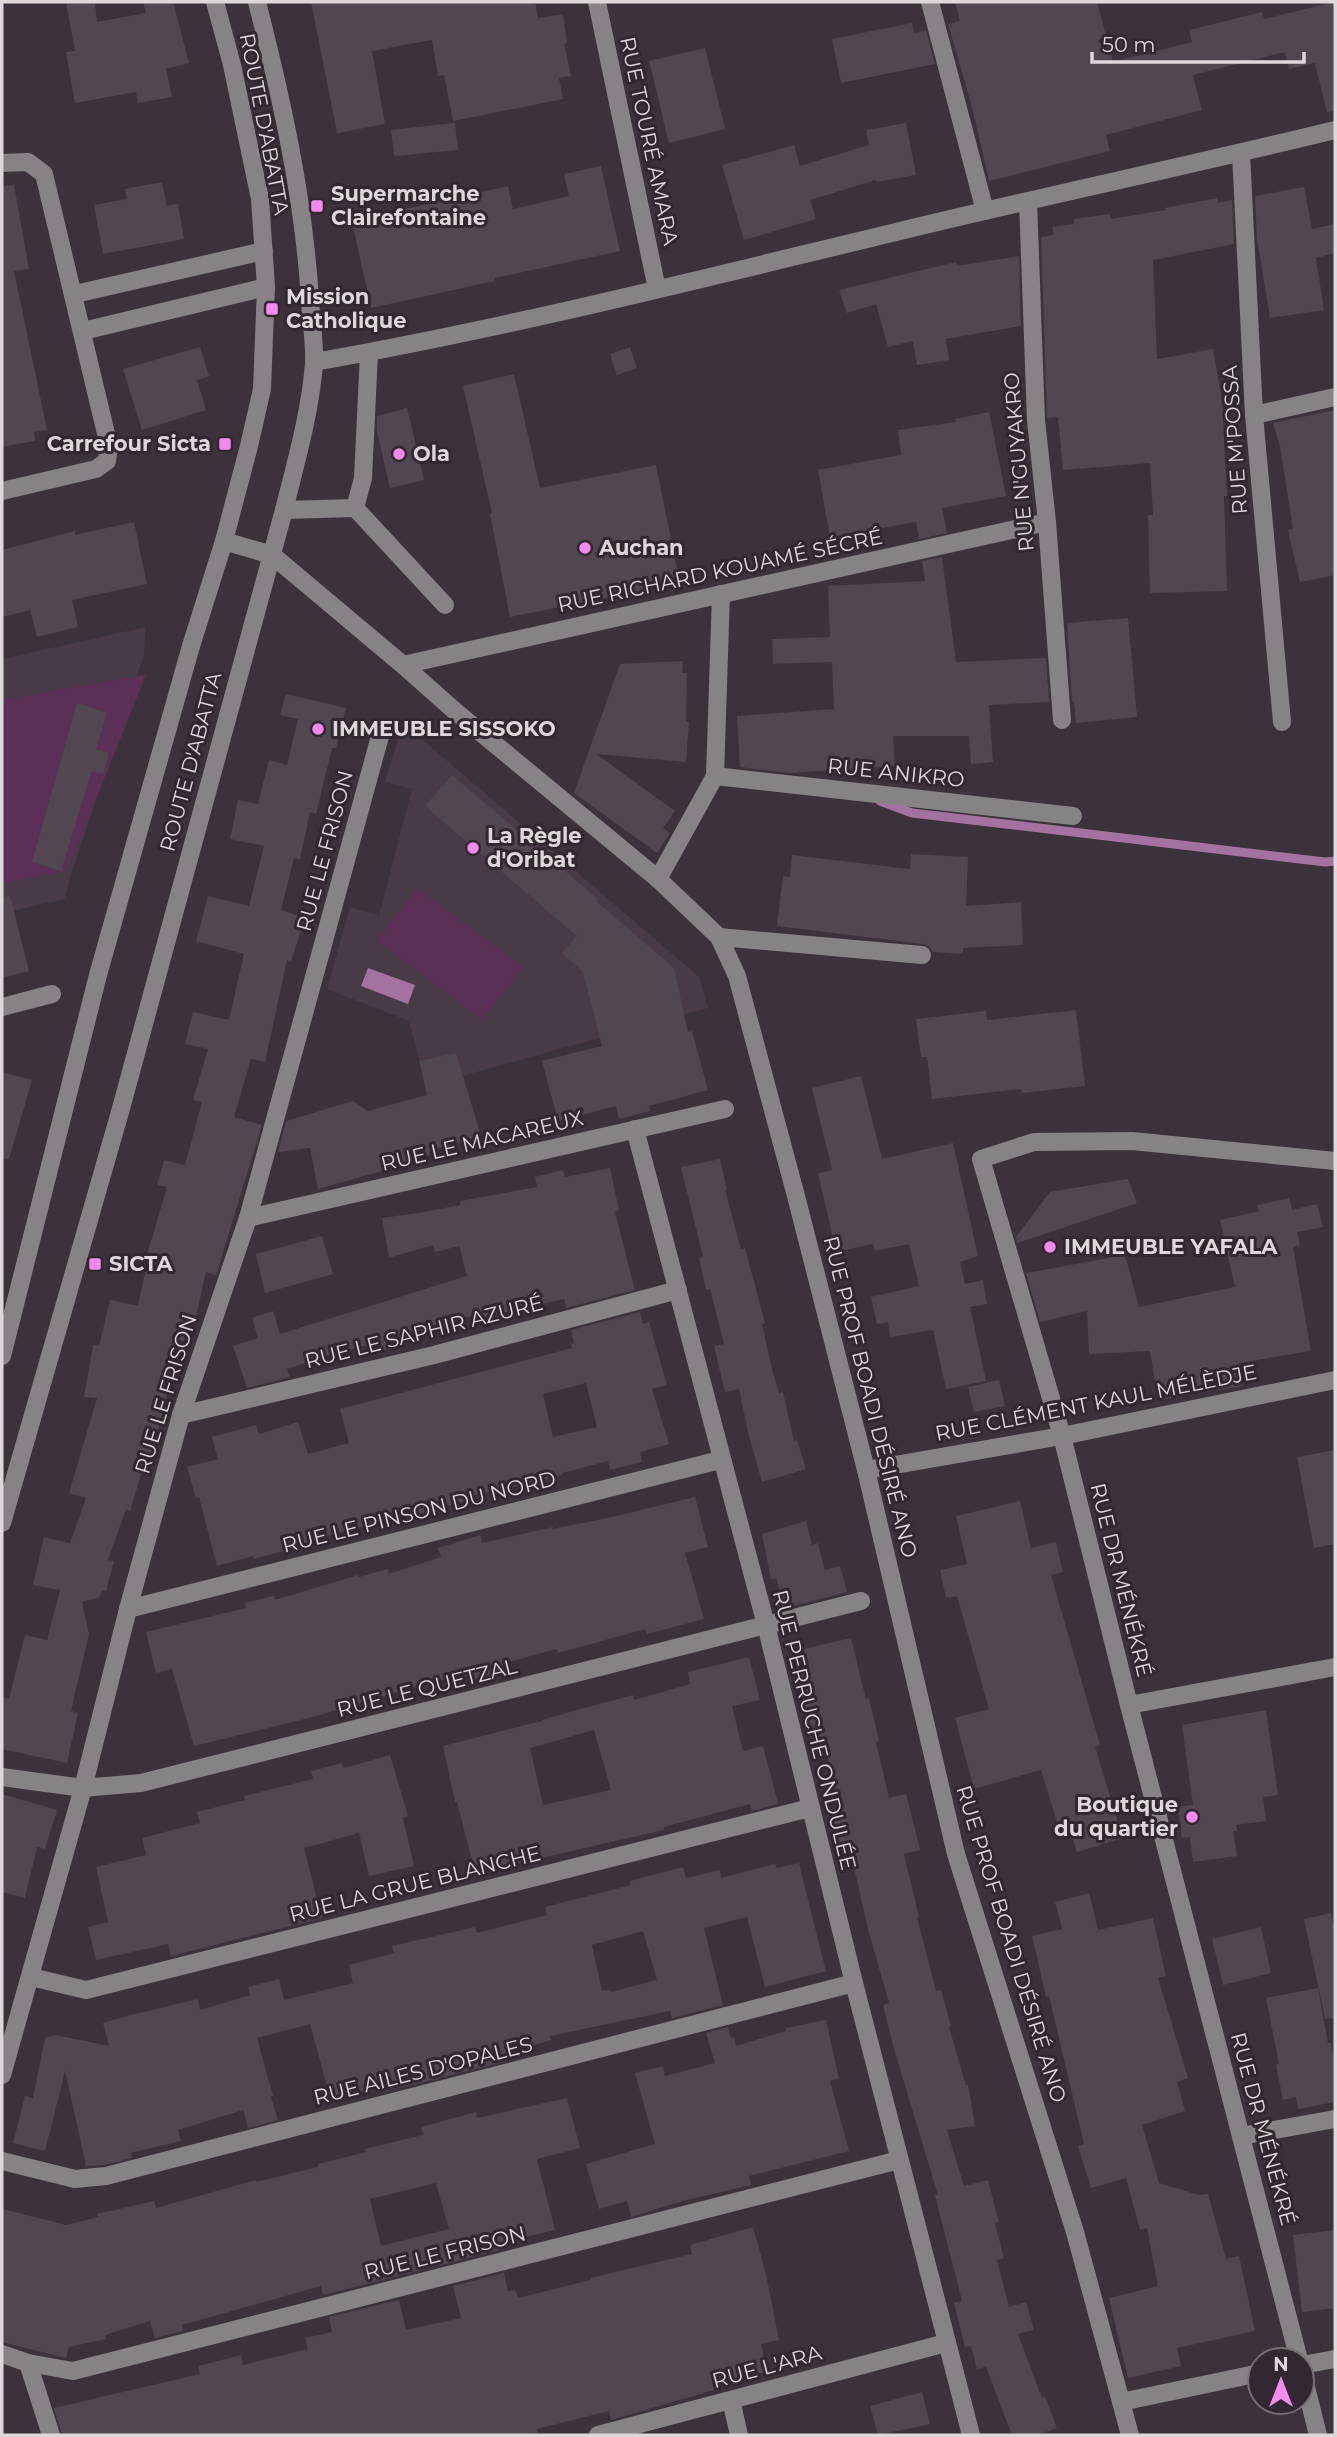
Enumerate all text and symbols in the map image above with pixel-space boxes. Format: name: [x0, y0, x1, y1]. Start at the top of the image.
scale bar: [1092, 21, 1304, 65]
street label: ROUTE D'ABATTA: [235, 31, 295, 218]
text: 50 m: [1102, 32, 1156, 57]
street label: RUE TOURÉ AMARA: [615, 34, 684, 248]
place label: Supermarche Clairefontaine: [331, 181, 486, 230]
marker: Supermarche Clairefontaine: [309, 198, 325, 214]
place label: Mission Catholique: [286, 284, 406, 333]
marker: Mission Catholique: [264, 301, 280, 317]
street label: RUE M'POSSA: [1217, 364, 1252, 515]
street label: RUE N'GUYAKRO: [998, 371, 1039, 553]
place label: Carrefour Sicta: [47, 431, 211, 456]
marker: Carrefour Sicta: [217, 436, 233, 452]
place label: Ola: [413, 441, 450, 466]
marker: Ola: [391, 446, 407, 462]
street label: RUE RICHARD KOUAMÉ SÉCRÉ: [555, 524, 885, 617]
place label: Auchan: [598, 535, 684, 560]
marker: Auchan: [577, 540, 593, 556]
street label: ROUTE D'ABATTA: [155, 668, 227, 854]
place label: IMMEUBLE SISSOKO: [332, 716, 556, 741]
marker: IMMEUBLE SISSOKO: [310, 721, 326, 737]
street label: RUE ANIKRO: [826, 753, 966, 792]
street label: RUE LE FRISON: [291, 768, 358, 934]
place label: La Règle d'Oribat: [487, 823, 582, 872]
marker: La Règle d'Oribat: [465, 840, 481, 856]
street label: RUE LE MACAREUX: [378, 1105, 586, 1176]
street label: RUE PROF BOADI DÉSIRÉ ANO: [818, 1234, 923, 1560]
place label: IMMEUBLE YAFALA: [1064, 1234, 1278, 1259]
marker: IMMEUBLE YAFALA: [1042, 1239, 1058, 1255]
place label: SICTA: [109, 1251, 173, 1276]
marker: SICTA: [87, 1256, 103, 1272]
street label: RUE LE SAPHIR AZURÉ: [302, 1290, 546, 1373]
street label: RUE LE FRISON: [129, 1311, 202, 1477]
street label: RUE CLÉMENT KAUL MÉLÈDJE: [933, 1359, 1259, 1446]
street label: RUE LE PINSON DU NORD: [279, 1465, 558, 1558]
street label: RUE DR MÉNÉKRÉ: [1085, 1480, 1158, 1679]
street label: RUE PERRUCHE ONDULÉE: [768, 1587, 861, 1873]
street label: RUE LE QUETZAL: [334, 1653, 520, 1722]
street label: RUE PROF BOADI DÉSIRÉ ANO: [951, 1782, 1072, 2106]
place label: Boutique du quartier: [1054, 1792, 1178, 1841]
marker: Boutique du quartier: [1184, 1809, 1200, 1825]
street label: RUE LA GRUE BLANCHE: [287, 1840, 543, 1927]
street label: RUE DR MÉNÉKRÉ: [1226, 2030, 1301, 2228]
street label: RUE AILES D'OPALES: [311, 2031, 535, 2110]
street label: RUE LE FRISON: [361, 2220, 528, 2285]
street label: RUE L'ARA: [709, 2340, 825, 2393]
north arrow: [1246, 2346, 1316, 2416]
text: N: [1273, 2353, 1289, 2376]

